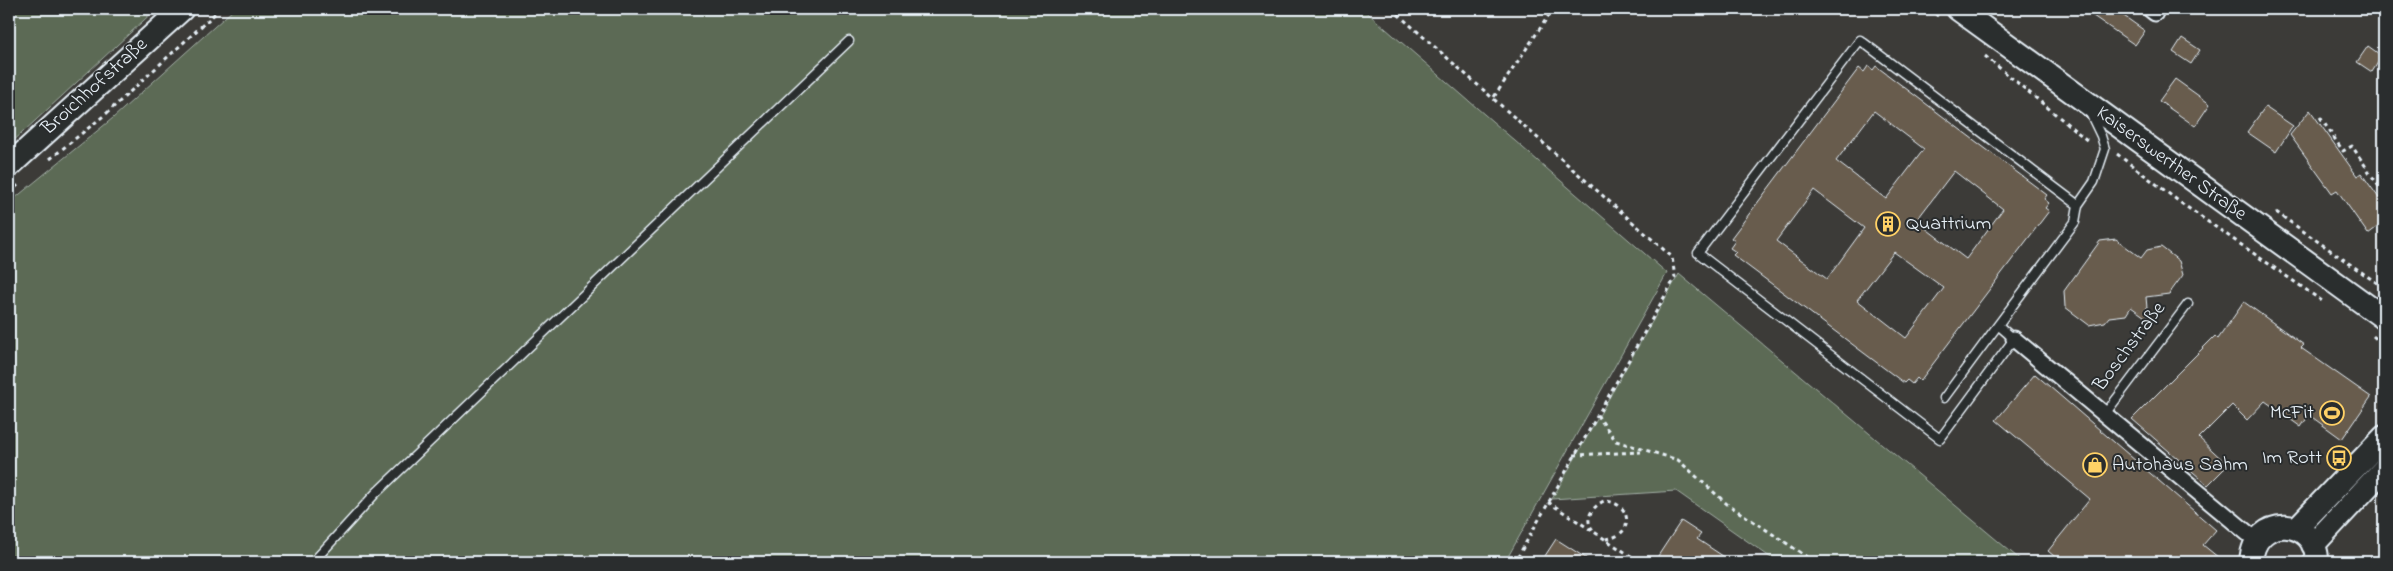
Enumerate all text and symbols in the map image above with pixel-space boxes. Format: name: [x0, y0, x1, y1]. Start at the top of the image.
street label: Broichhofstraße: [35, 31, 155, 143]
street label: Kaiserswerther Straße: [2090, 99, 2252, 229]
place label: Quattrium: [1906, 210, 1991, 239]
building icon: Quattrium: [1875, 211, 1901, 237]
street label: Boschstraße: [2086, 296, 2173, 399]
place label: McFit: [2270, 399, 2314, 428]
sports icon: McFit: [2319, 400, 2345, 426]
place label: Im Rott: [2262, 444, 2322, 473]
bus stop icon: Im Rott: [2326, 445, 2352, 471]
place label: Autohaus Sahm: [2112, 451, 2248, 480]
shop icon: Autohaus Sahm: [2082, 452, 2108, 478]

